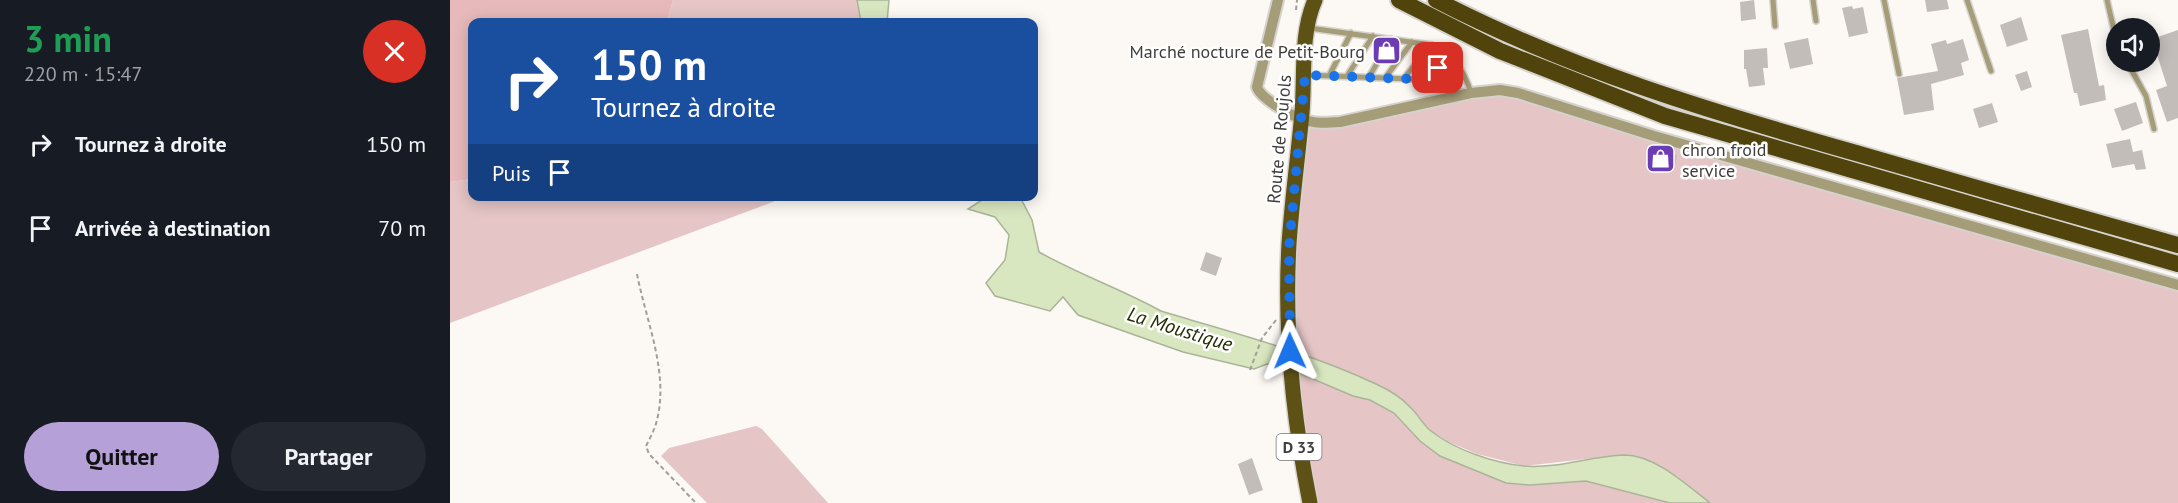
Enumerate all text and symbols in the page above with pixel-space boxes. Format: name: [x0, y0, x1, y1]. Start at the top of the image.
text: 3 min: [24, 15, 112, 62]
map controls: [2106, 18, 2160, 72]
button: sound: [2106, 18, 2160, 72]
button: close: [363, 20, 426, 83]
shop icon: Marché nocture de Petit-Bourg: [1370, 35, 1402, 67]
text: 150 m: [591, 37, 707, 92]
place label: Marché nocture de Petit-Bourg: [1130, 40, 1365, 63]
icon: right: [492, 42, 570, 120]
pin: [1412, 42, 1463, 93]
icon: arrive: [1421, 51, 1454, 84]
text: 220 m · 15:47: [24, 61, 142, 87]
street label: Route de Roujols: [1262, 74, 1296, 204]
text: Tournez à droite: [591, 90, 776, 124]
icon: right: [24, 128, 57, 161]
text: Tournez à droite: [75, 130, 227, 158]
text: 150 m: [366, 130, 426, 158]
place label: chron froid service: [1682, 138, 1766, 182]
shop icon: chron froid service: [1645, 143, 1677, 175]
icon: arrive: [543, 156, 576, 189]
text: Puis: [492, 159, 531, 187]
icon: arrive: [24, 212, 57, 245]
text: Arrivée à destination: [75, 214, 271, 242]
text: 70 m: [378, 214, 426, 242]
water label: La Moustique: [1124, 301, 1236, 357]
position arrow: [1258, 319, 1322, 383]
button: Quitter: [24, 422, 219, 491]
button: Partager: [231, 422, 426, 491]
road number: D 33: [1276, 434, 1322, 460]

